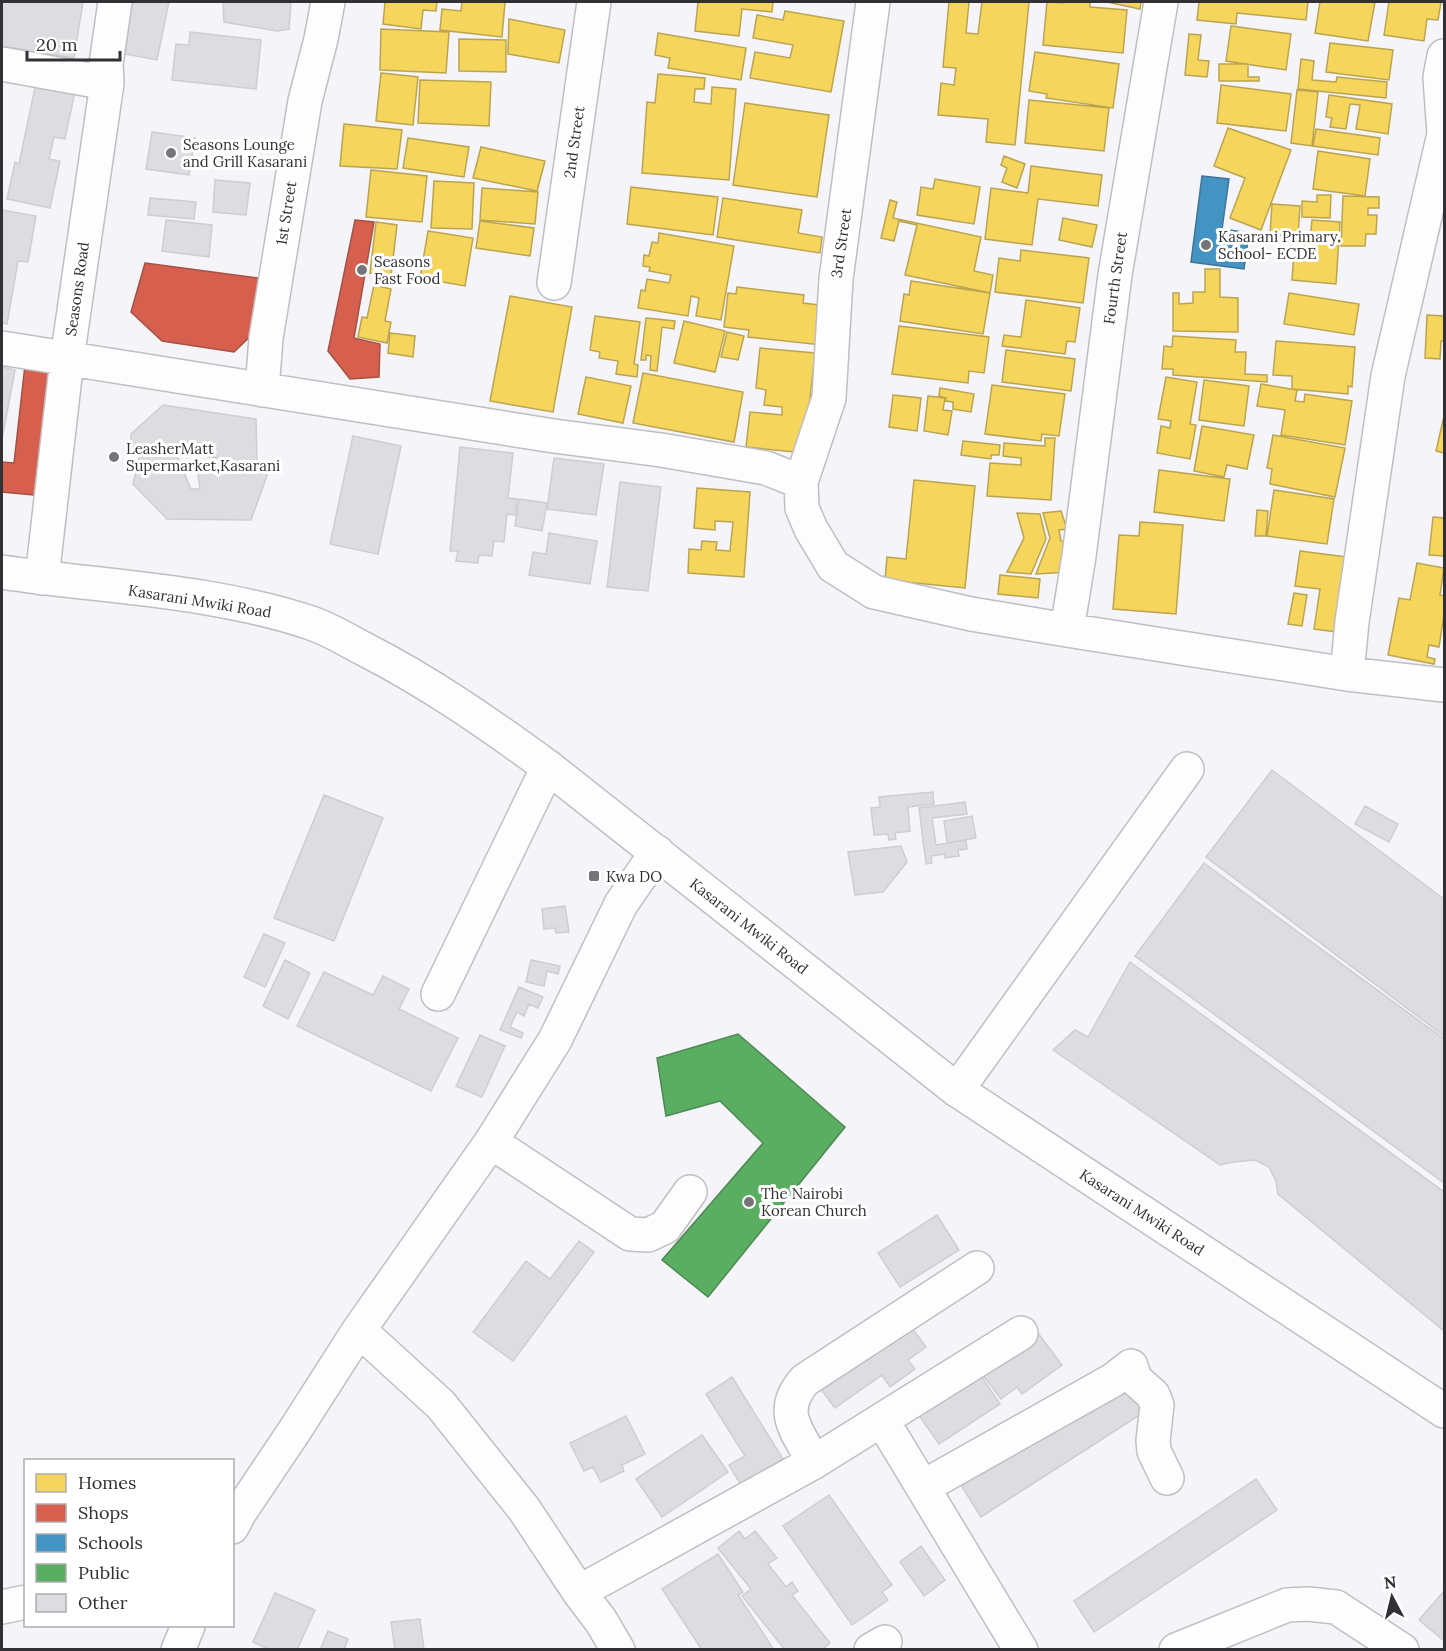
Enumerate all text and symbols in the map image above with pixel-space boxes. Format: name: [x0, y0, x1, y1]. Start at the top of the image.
scale bar: [27, 24, 120, 62]
text: 20 m: [36, 33, 78, 56]
street label: 2nd Street: [560, 105, 588, 179]
place label: Seasons Lounge and Grill Kasarani: [183, 135, 307, 171]
marker: Seasons Lounge and Grill Kasarani: [164, 146, 178, 160]
street label: 1st Street: [272, 179, 300, 246]
street label: 3rd Street: [827, 207, 855, 279]
place label: Kasarani Primary. School- ECDE: [1218, 227, 1341, 263]
street label: Fourth Street: [1099, 230, 1131, 326]
marker: Kasarani Primary. School- ECDE: [1199, 238, 1213, 252]
street label: Seasons Road: [61, 241, 93, 337]
place label: Seasons Fast Food: [374, 252, 441, 288]
marker: Seasons Fast Food: [355, 263, 369, 277]
place label: LeasherMatt Supermarket,Kasarani: [126, 439, 280, 475]
marker: LeasherMatt Supermarket,Kasarani: [107, 450, 121, 464]
street label: Kasarani Mwiki Road: [127, 580, 273, 622]
place label: Kwa DO: [606, 867, 662, 886]
marker: Kwa DO: [587, 869, 601, 883]
street label: Kasarani Mwiki Road: [686, 874, 812, 978]
street label: Kasarani Mwiki Road: [1076, 1165, 1208, 1259]
place label: The Nairobi Korean Church: [761, 1184, 867, 1220]
marker: The Nairobi Korean Church: [742, 1195, 756, 1209]
legend: [24, 1459, 234, 1627]
text: Homes: [78, 1471, 136, 1494]
text: Shops: [78, 1501, 129, 1524]
text: Schools: [78, 1531, 143, 1554]
text: Public: [78, 1561, 130, 1584]
north arrow: [1362, 1567, 1422, 1627]
text: N: [1383, 1571, 1398, 1593]
text: Other: [78, 1591, 128, 1614]

